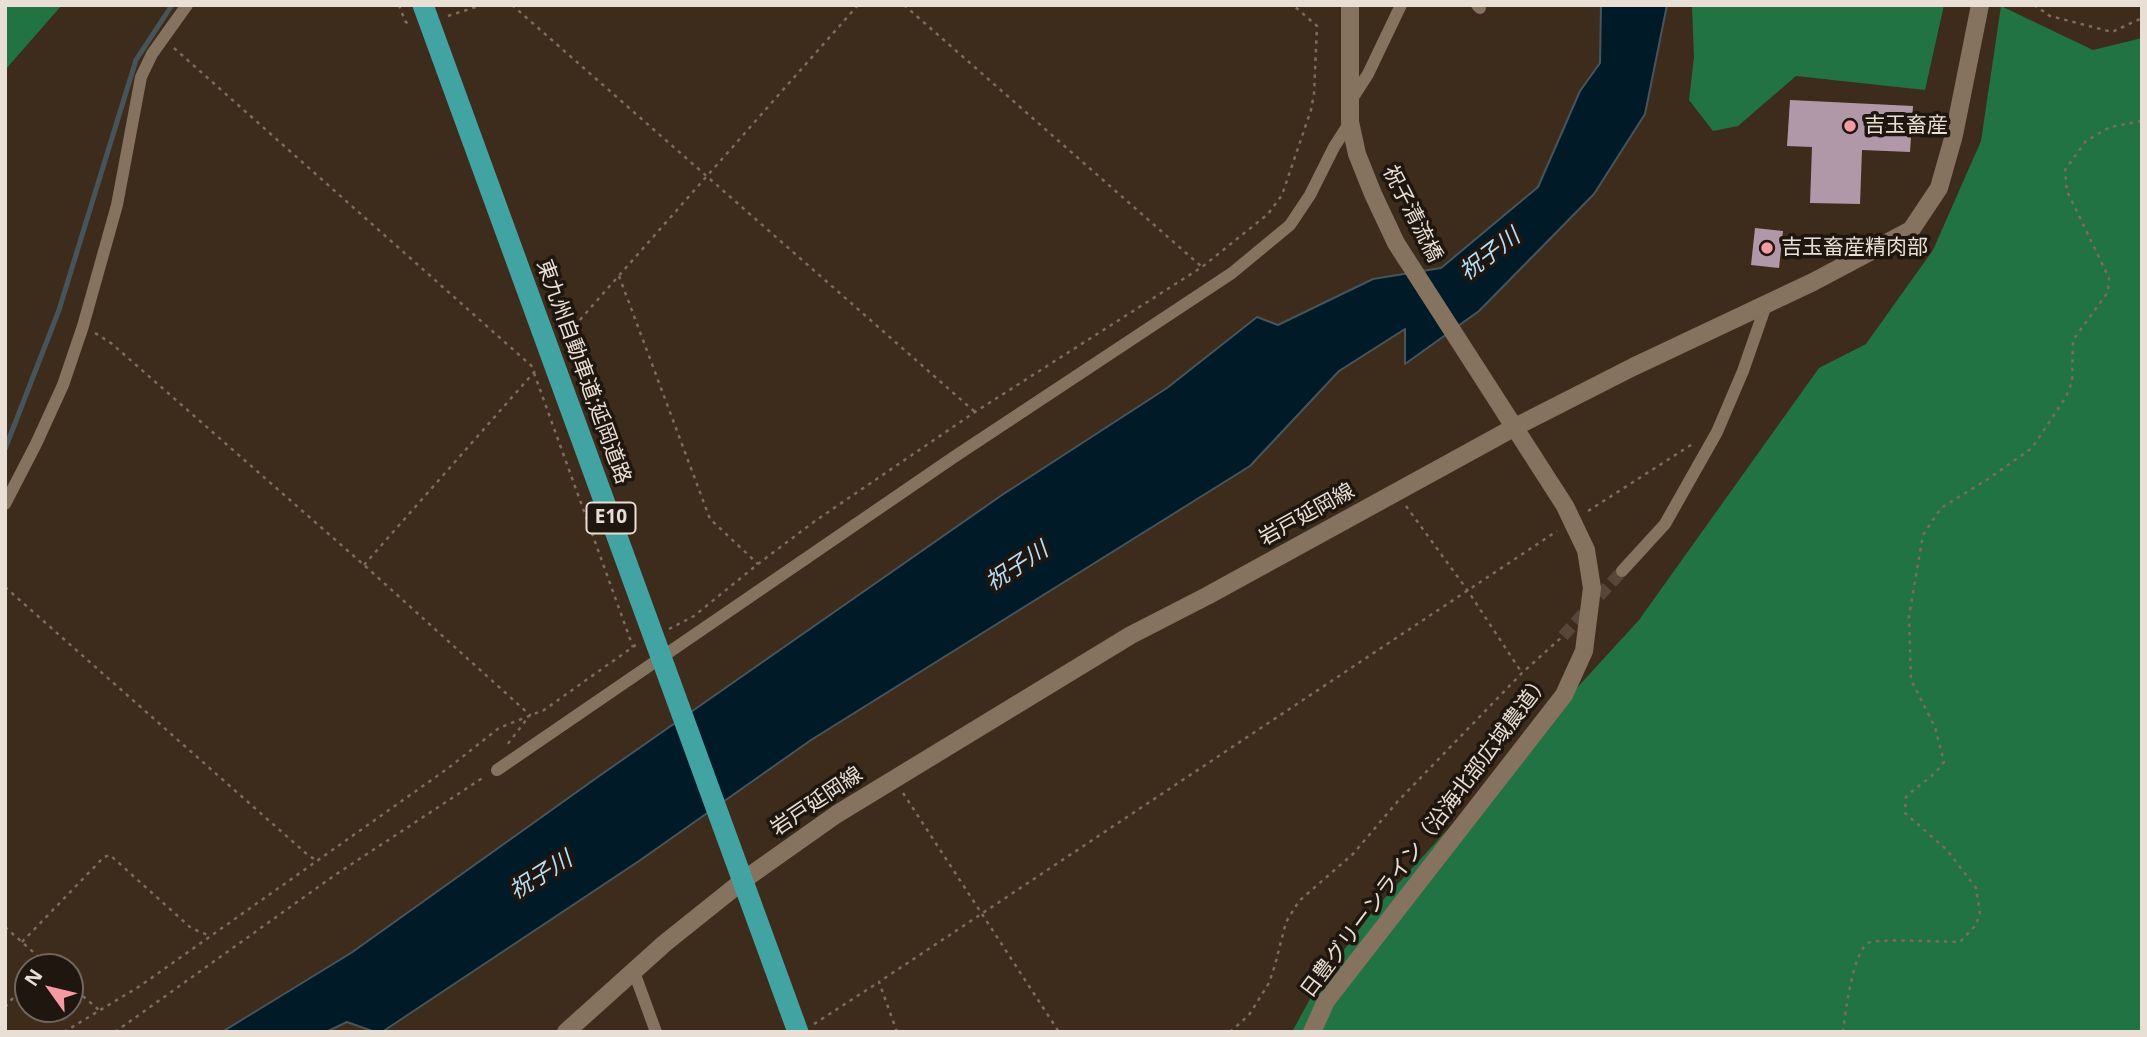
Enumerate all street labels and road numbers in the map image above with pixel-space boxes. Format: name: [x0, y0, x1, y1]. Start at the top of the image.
street label: 祝子清流橋: [1377, 162, 1447, 266]
street label: 東九州自動車道;延岡道路: [531, 257, 635, 487]
street label: 岩戸延岡線: [1255, 479, 1359, 551]
road number: E10: [586, 503, 636, 534]
street label: 日豊グリーンライン（沿海北部広域農道）: [1296, 669, 1556, 1003]
street label: 岩戸延岡線: [766, 762, 868, 842]

